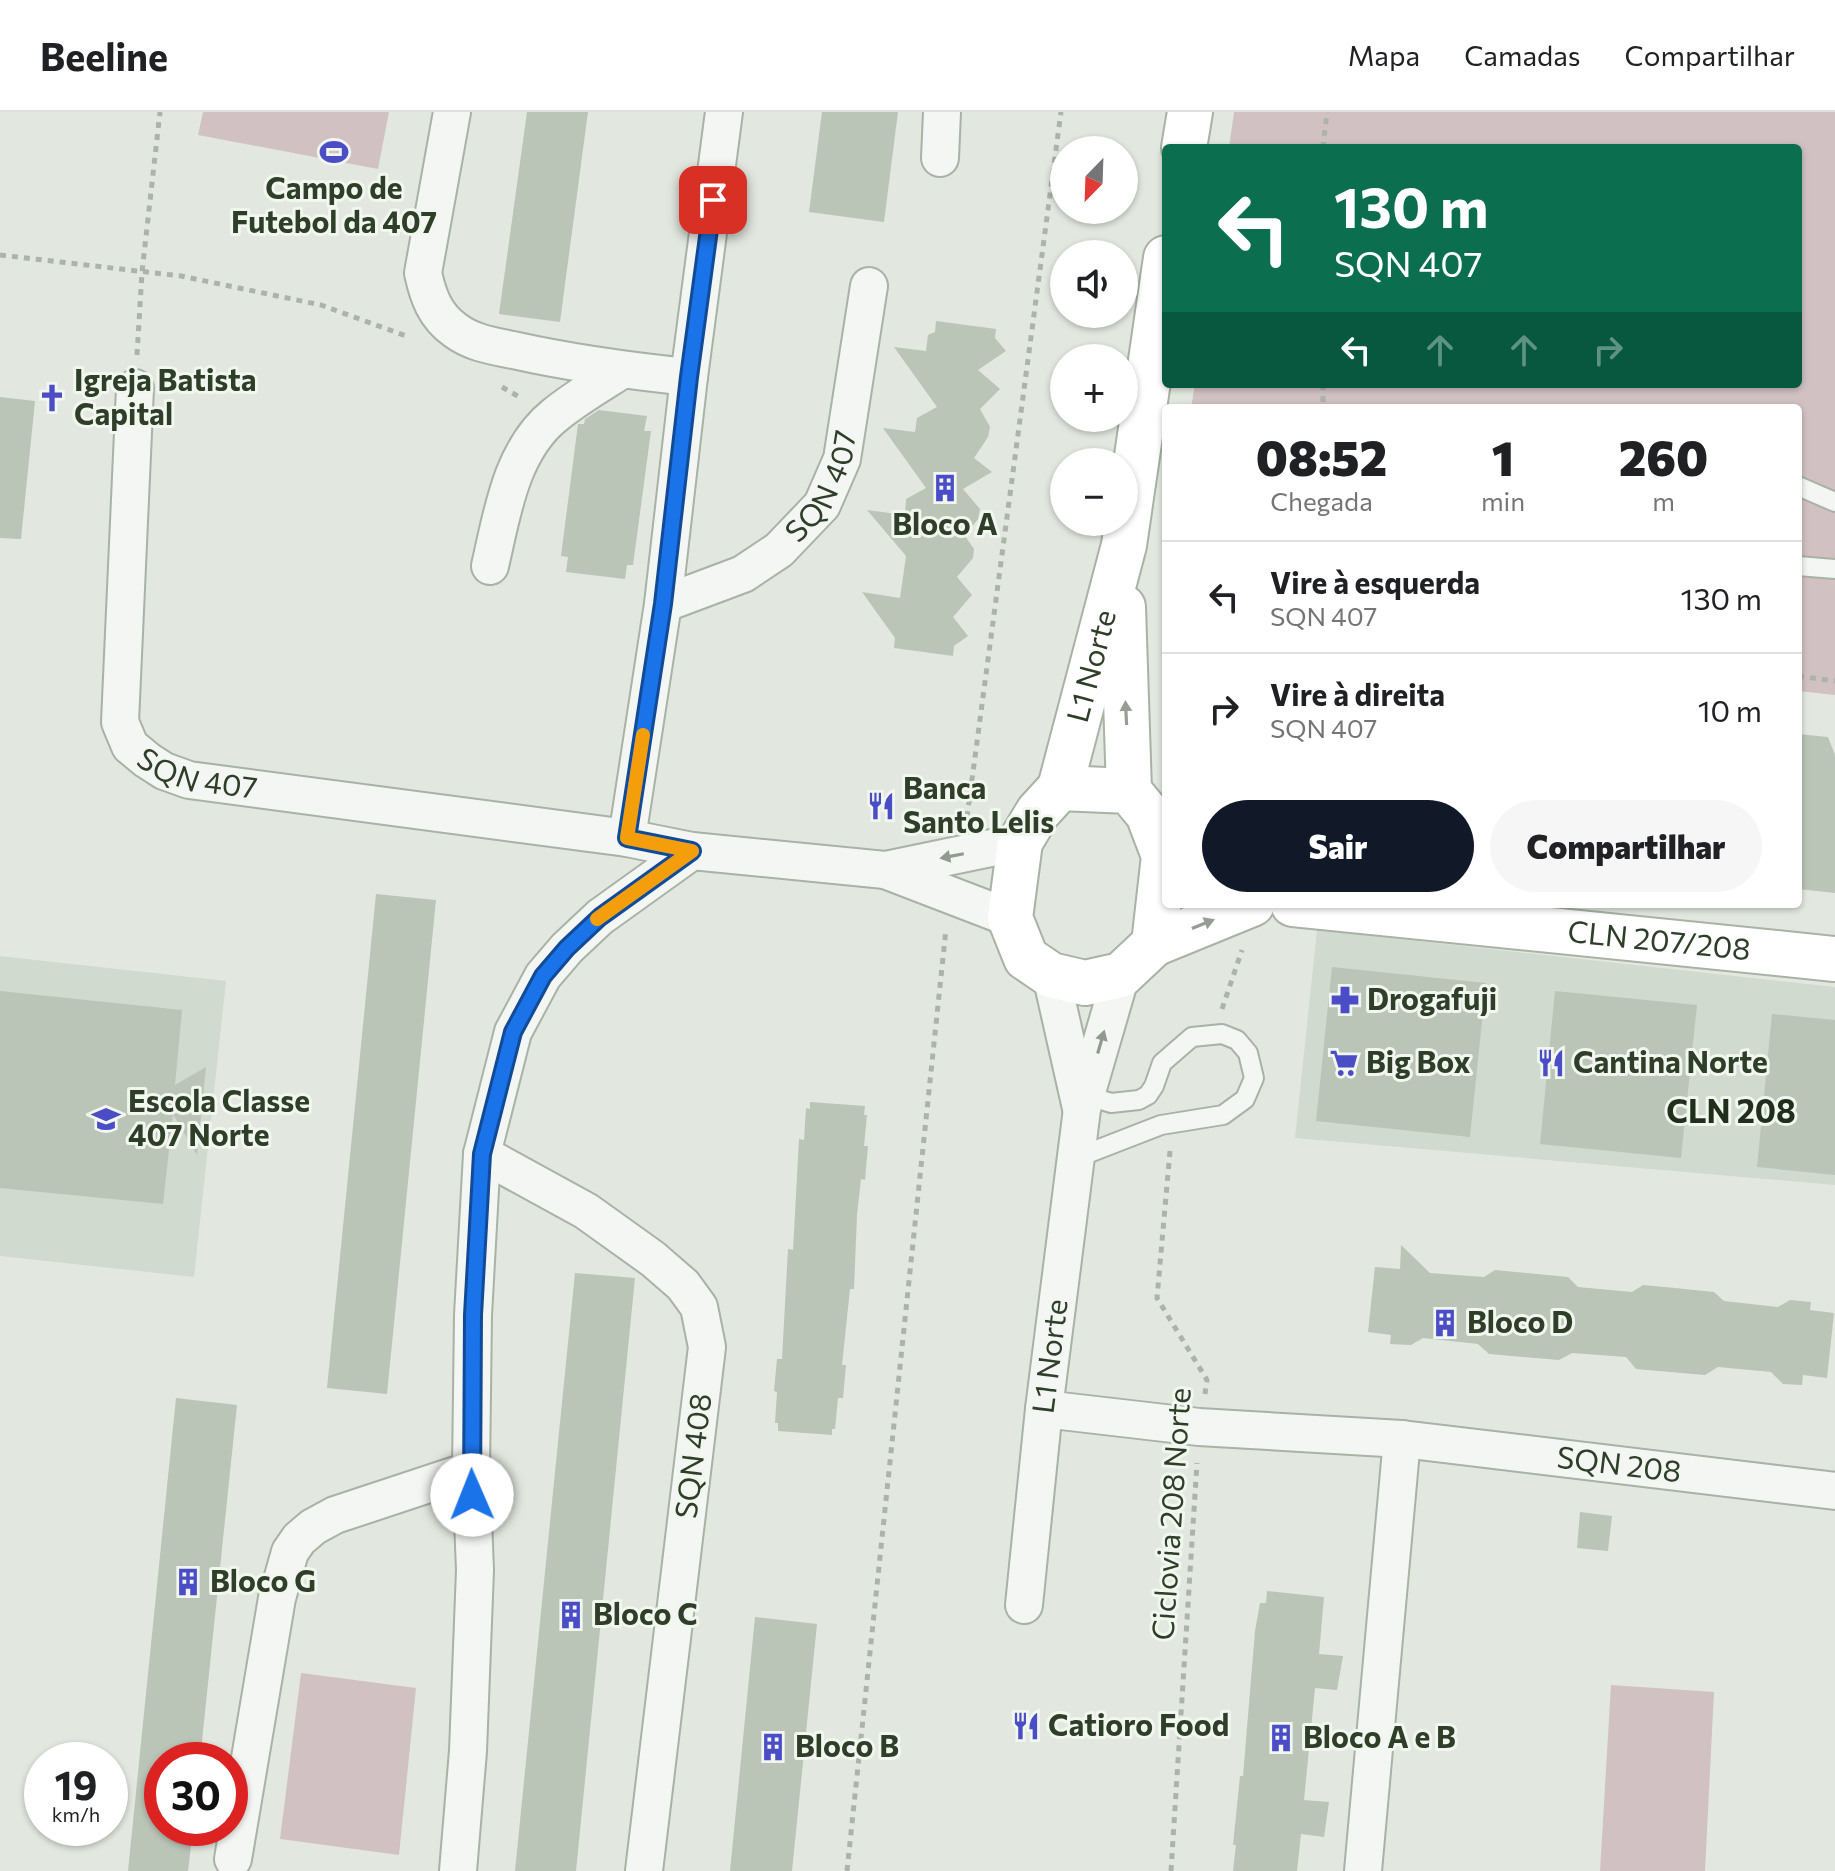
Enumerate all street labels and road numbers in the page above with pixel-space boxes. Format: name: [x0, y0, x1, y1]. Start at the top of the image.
street label: SQN 407: [776, 427, 862, 548]
street label: L1 Norte: [1057, 605, 1122, 726]
street label: SQN 407: [131, 738, 260, 805]
street label: CLN 207/208: [1566, 911, 1753, 966]
street label: L1 Norte: [1023, 1297, 1074, 1416]
street label: Ciclovia 208 Norte: [1142, 1386, 1197, 1641]
street label: SQN 408: [665, 1391, 718, 1521]
street label: SQN 208: [1555, 1437, 1684, 1488]

